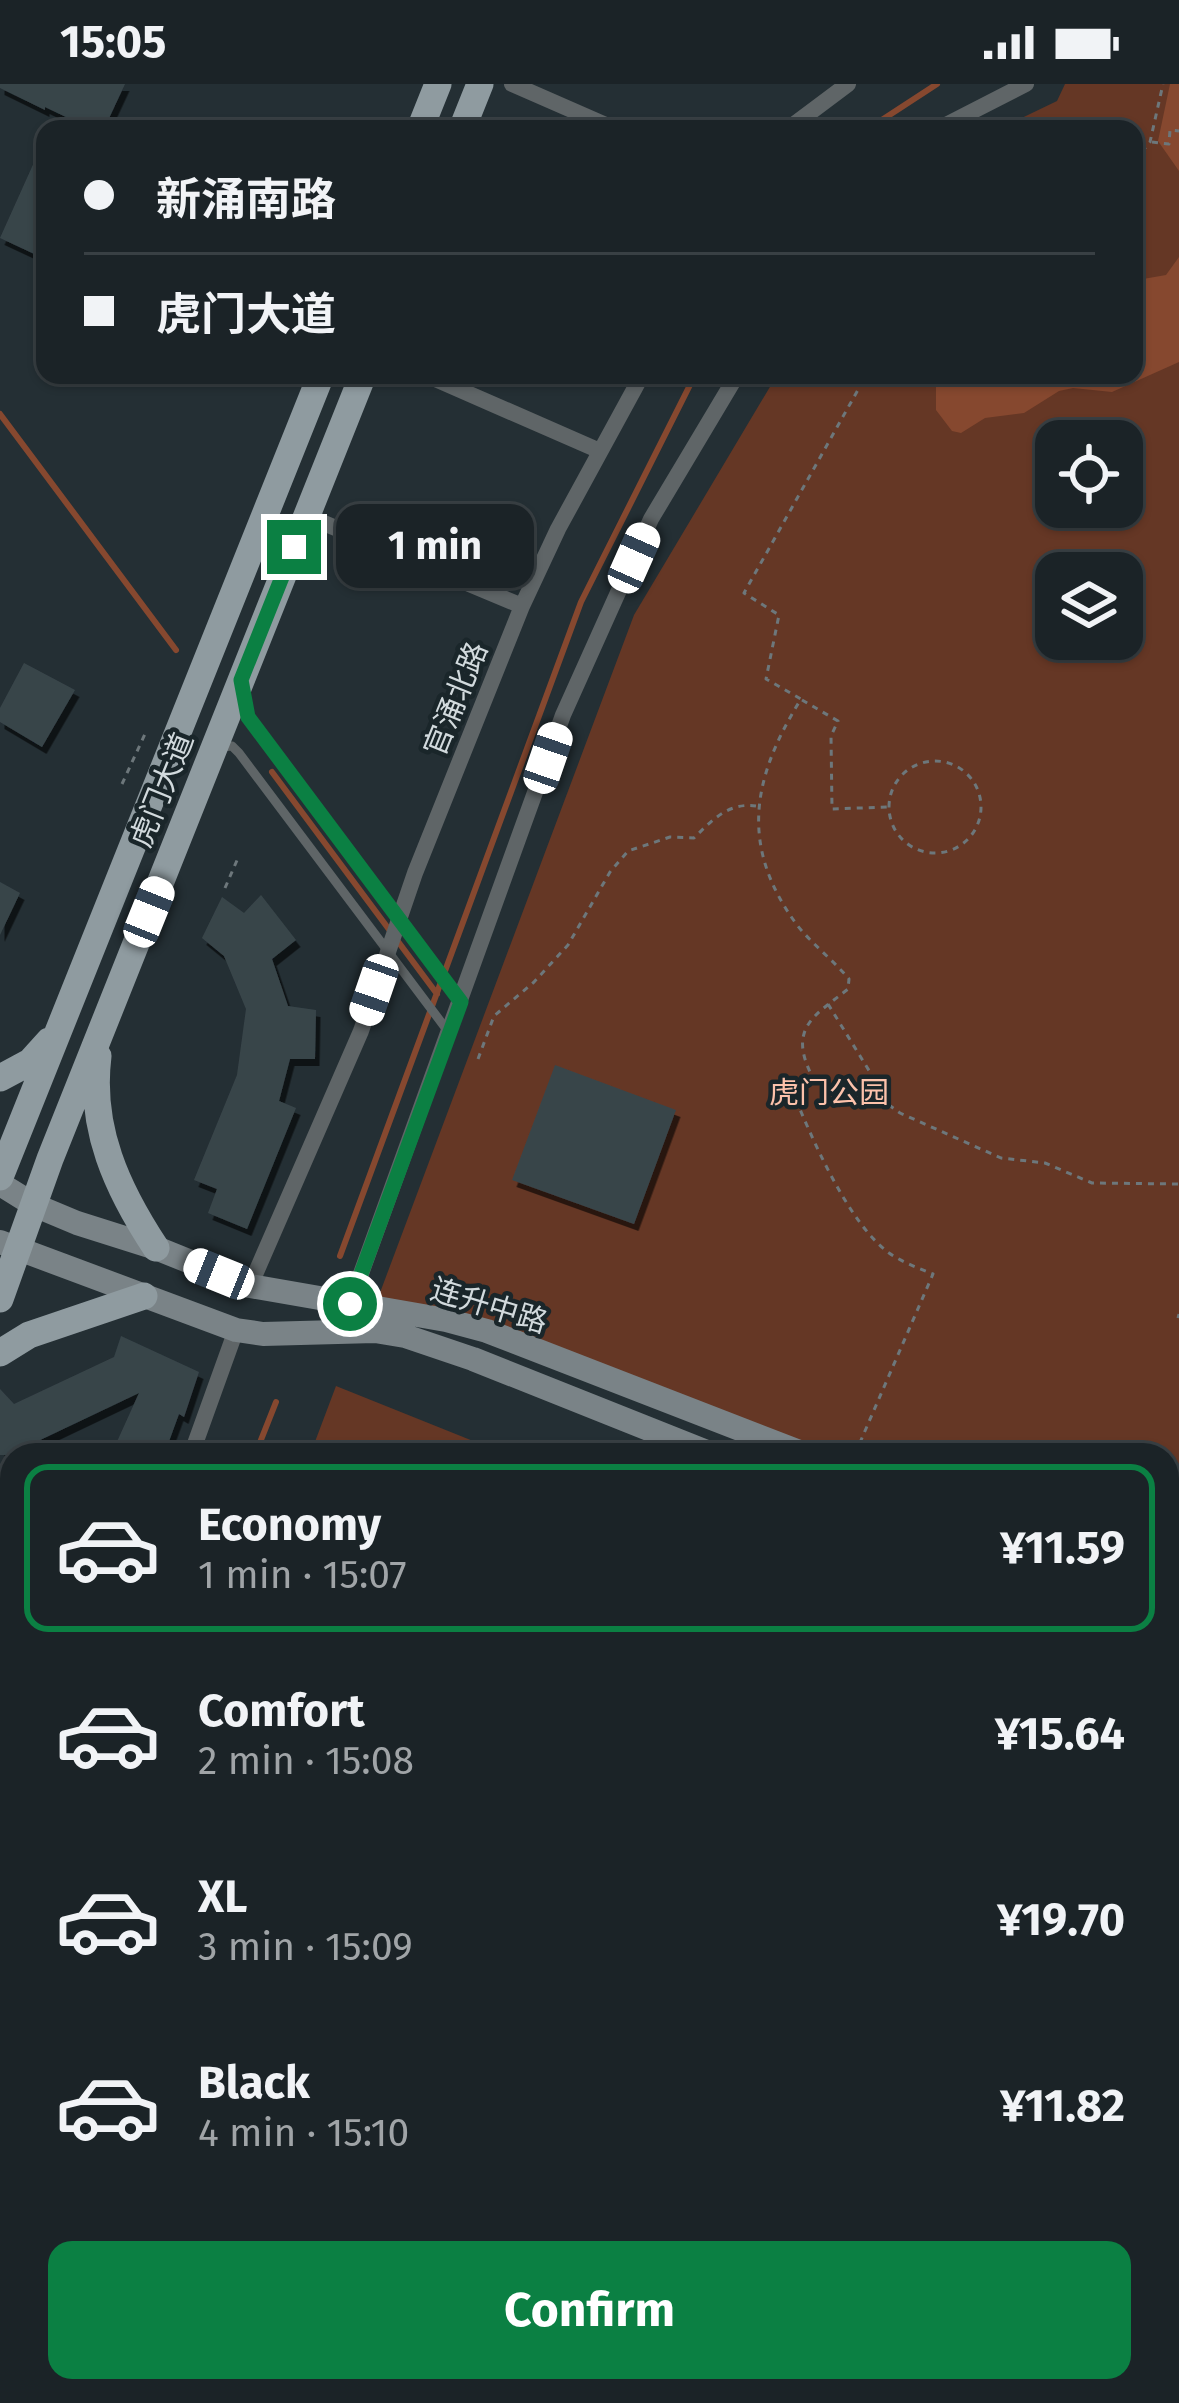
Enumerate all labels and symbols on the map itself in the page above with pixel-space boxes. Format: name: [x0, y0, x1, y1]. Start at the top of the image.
callout: 1 min: [336, 505, 534, 589]
car: [603, 518, 665, 598]
route end: [267, 520, 321, 574]
street label: 官涌北路: [417, 637, 495, 761]
car: [519, 718, 577, 798]
street label: 虎门大道: [123, 728, 201, 852]
car: [119, 872, 179, 952]
car: [345, 950, 403, 1030]
park label: 虎门公园: [769, 1075, 889, 1111]
car: [179, 1244, 259, 1304]
street label: 连升中路: [426, 1271, 552, 1341]
route start: [323, 1277, 377, 1331]

